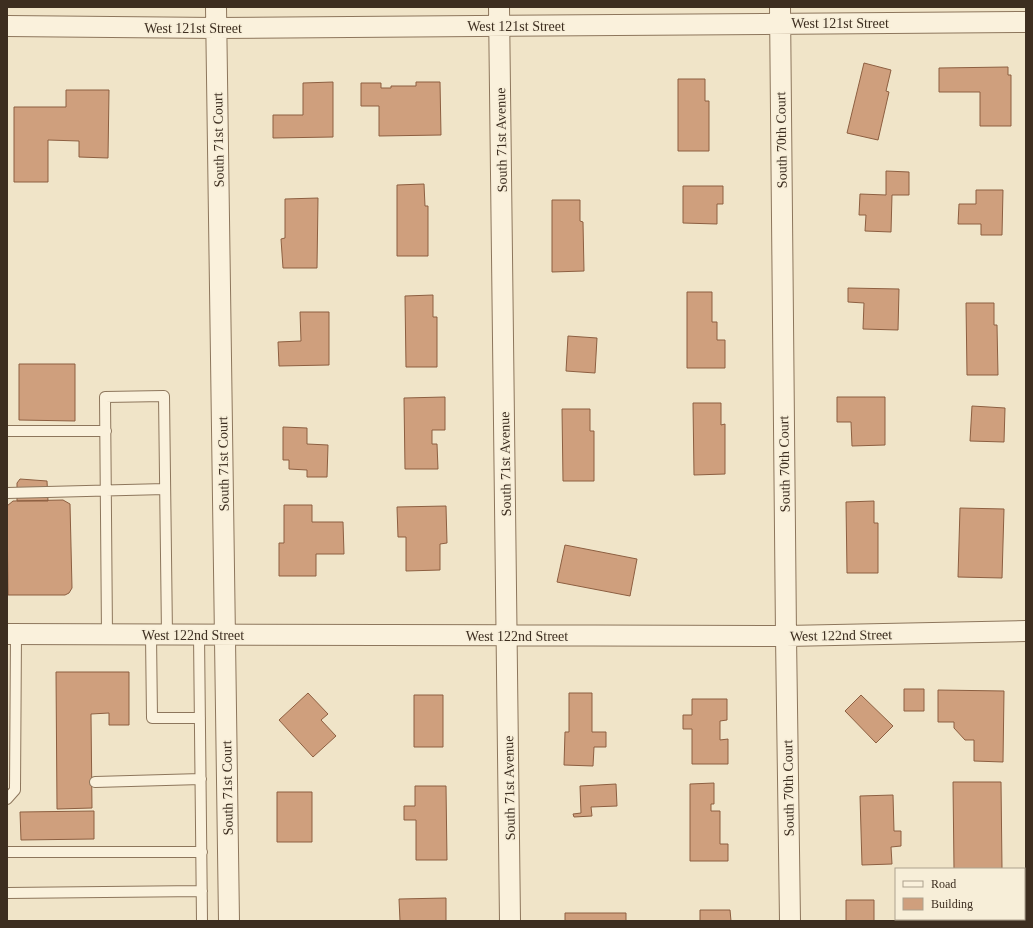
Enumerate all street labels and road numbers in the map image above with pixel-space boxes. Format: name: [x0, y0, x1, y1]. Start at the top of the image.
street label: West 121st Street: [791, 16, 889, 31]
street label: West 121st Street: [467, 19, 565, 34]
street label: West 121st Street: [144, 21, 242, 36]
street label: South 71st Avenue: [493, 87, 510, 192]
street label: South 71st Court: [210, 92, 227, 188]
street label: South 70th Court: [773, 92, 790, 188]
street label: South 71st Avenue: [497, 411, 514, 516]
street label: South 71st Court: [215, 416, 232, 512]
street label: South 70th Court: [776, 416, 793, 512]
street label: West 122nd Street: [790, 627, 892, 644]
street label: West 122nd Street: [142, 628, 244, 643]
street label: West 122nd Street: [466, 629, 568, 644]
street label: South 71st Avenue: [501, 735, 518, 840]
street label: South 71st Court: [219, 740, 236, 836]
street label: South 70th Court: [780, 740, 797, 836]

